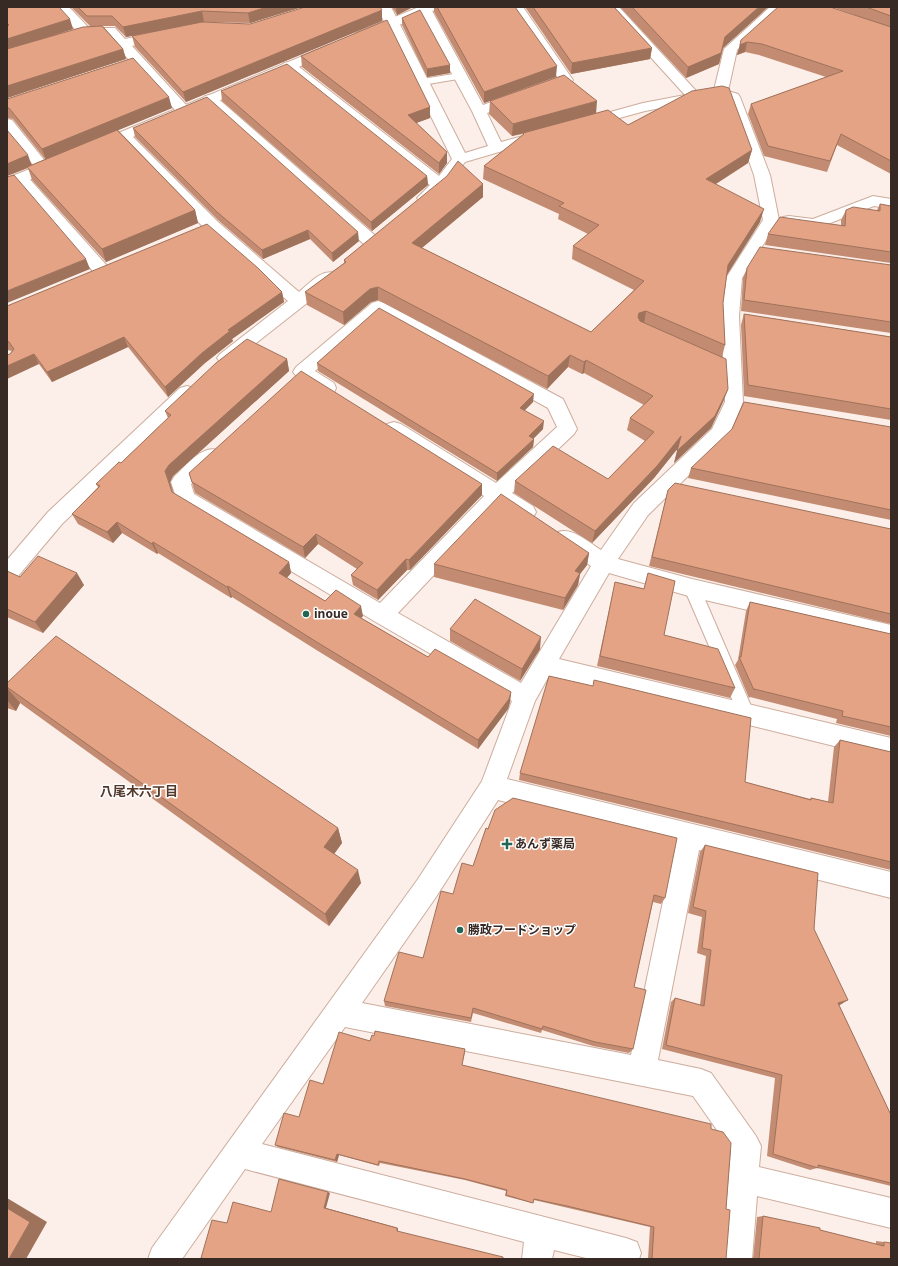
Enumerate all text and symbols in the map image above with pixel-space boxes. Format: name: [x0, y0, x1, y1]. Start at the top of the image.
place label: inoue: [314, 605, 348, 622]
marker: inoue: [301, 609, 311, 619]
district label: 八尾木六丁目: [100, 782, 178, 800]
place label: あんず薬局: [515, 835, 575, 852]
marker: あんず薬局: [502, 839, 512, 849]
place label: 勝政フードショップ: [468, 921, 576, 938]
marker: 勝政フードショップ: [455, 925, 465, 935]

